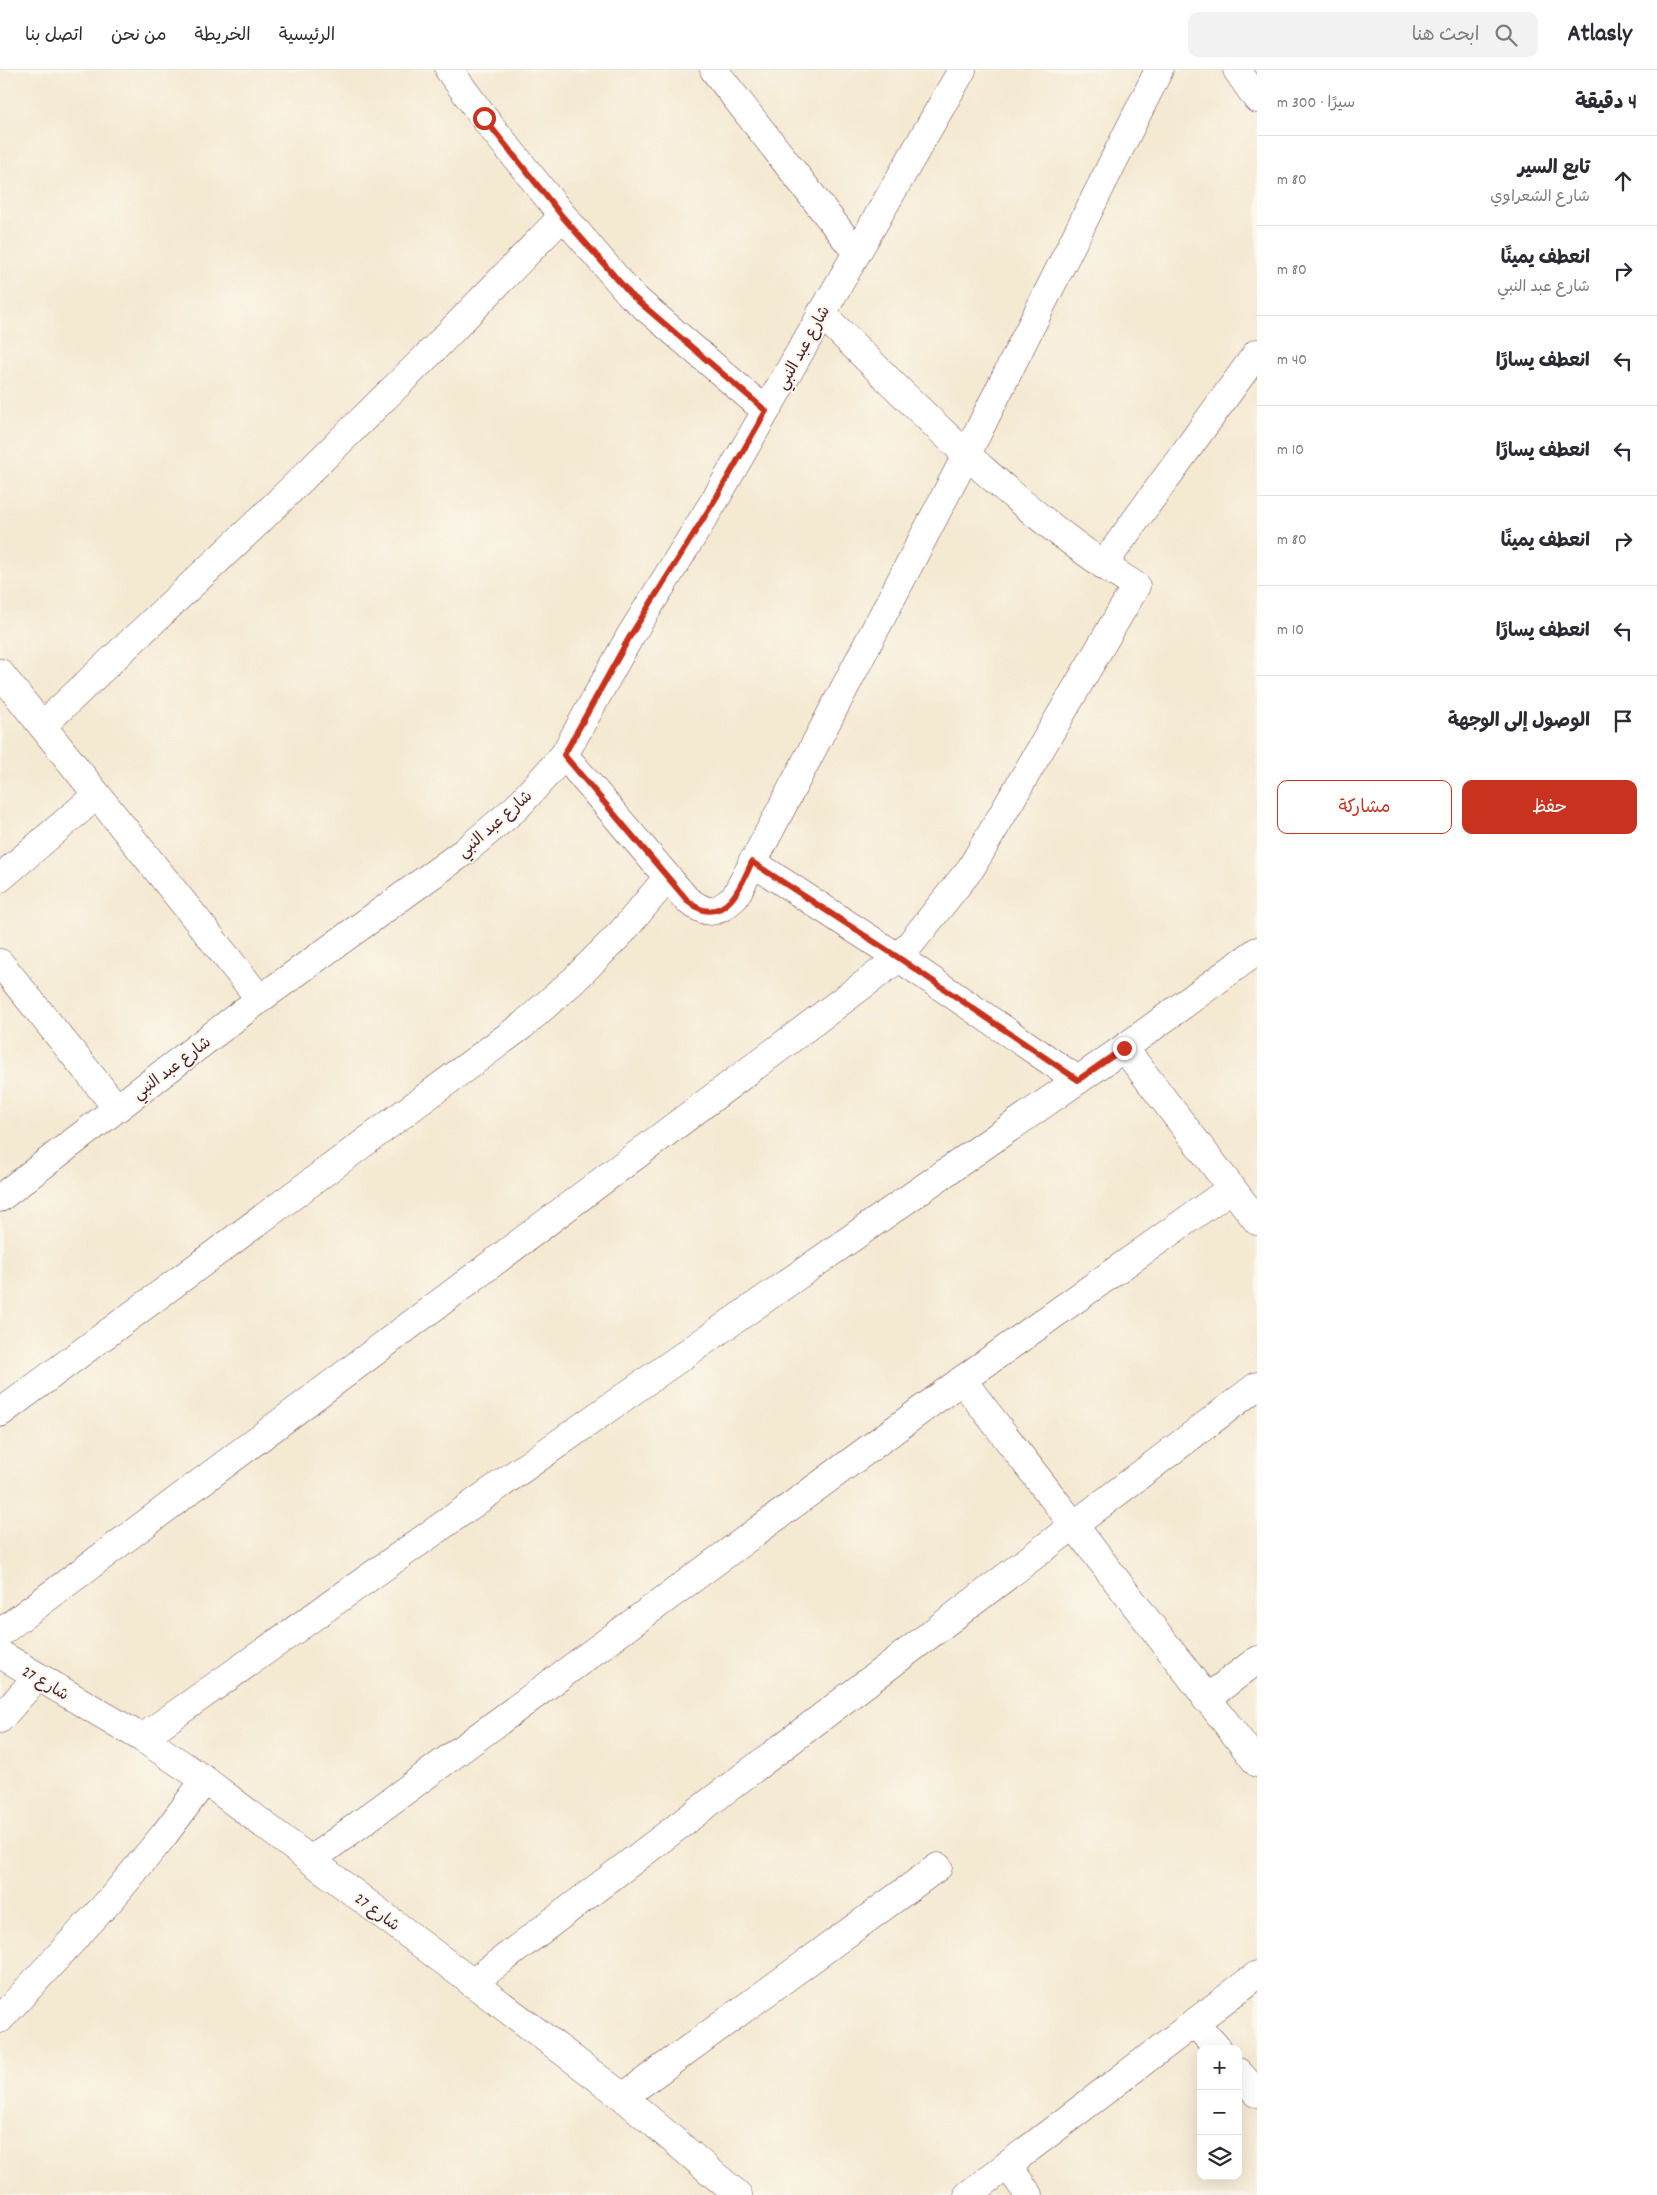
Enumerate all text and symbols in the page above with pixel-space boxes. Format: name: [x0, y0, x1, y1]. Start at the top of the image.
search box: [1188, 12, 1538, 57]
text: Atlasly: [1568, 18, 1632, 52]
icon: search: [1492, 21, 1520, 49]
text: ابحث هنا: [1412, 23, 1480, 50]
text: اتصل بنا: [25, 24, 83, 49]
text: من نحن: [111, 24, 167, 49]
text: الخريطة: [195, 24, 251, 49]
text: الرئيسية: [279, 24, 335, 49]
text: 4 دقيقة: [1575, 89, 1637, 119]
text: سيرًا · 300 m: [1277, 92, 1355, 115]
route start: [473, 107, 496, 130]
text: تابع السير: [1518, 156, 1590, 183]
icon: ahead: [1609, 167, 1637, 195]
text: 80 m: [1277, 169, 1307, 192]
text: شارع الشعراوي: [1490, 186, 1590, 209]
text: انعطف يمينًا: [1501, 246, 1590, 273]
icon: right: [1609, 257, 1637, 285]
text: 80 m: [1277, 259, 1307, 282]
text: شارع عبد النبي: [1497, 276, 1590, 299]
street label: شارع عبد النبي: [772, 302, 838, 395]
icon: left: [1609, 347, 1637, 375]
text: 40 m: [1277, 349, 1307, 372]
text: انعطف يسارًا: [1496, 349, 1590, 376]
icon: left: [1609, 437, 1637, 465]
text: 10 m: [1277, 439, 1304, 462]
text: انعطف يسارًا: [1496, 439, 1590, 466]
icon: right: [1609, 527, 1637, 555]
text: 80 m: [1277, 529, 1307, 552]
text: انعطف يمينًا: [1501, 529, 1590, 556]
icon: left: [1609, 617, 1637, 645]
text: 10 m: [1277, 619, 1304, 642]
text: انعطف يسارًا: [1496, 619, 1590, 646]
icon: arrive: [1609, 707, 1637, 735]
text: الوصول إلى الوجهة: [1448, 709, 1590, 736]
button: مشاركة: [1277, 780, 1452, 834]
button: حفظ: [1462, 780, 1637, 834]
street label: شارع عبد النبي: [453, 786, 539, 865]
street label: شارع عبد النبي: [129, 1032, 217, 1107]
route end: [1113, 1037, 1136, 1060]
street label: شارع 27: [17, 1661, 73, 1707]
street label: شارع 27: [349, 1888, 404, 1938]
map controls: [1197, 2045, 1242, 2180]
button: +: [1197, 2045, 1242, 2090]
button: −: [1197, 2090, 1242, 2135]
button: layers: [1197, 2135, 1242, 2180]

